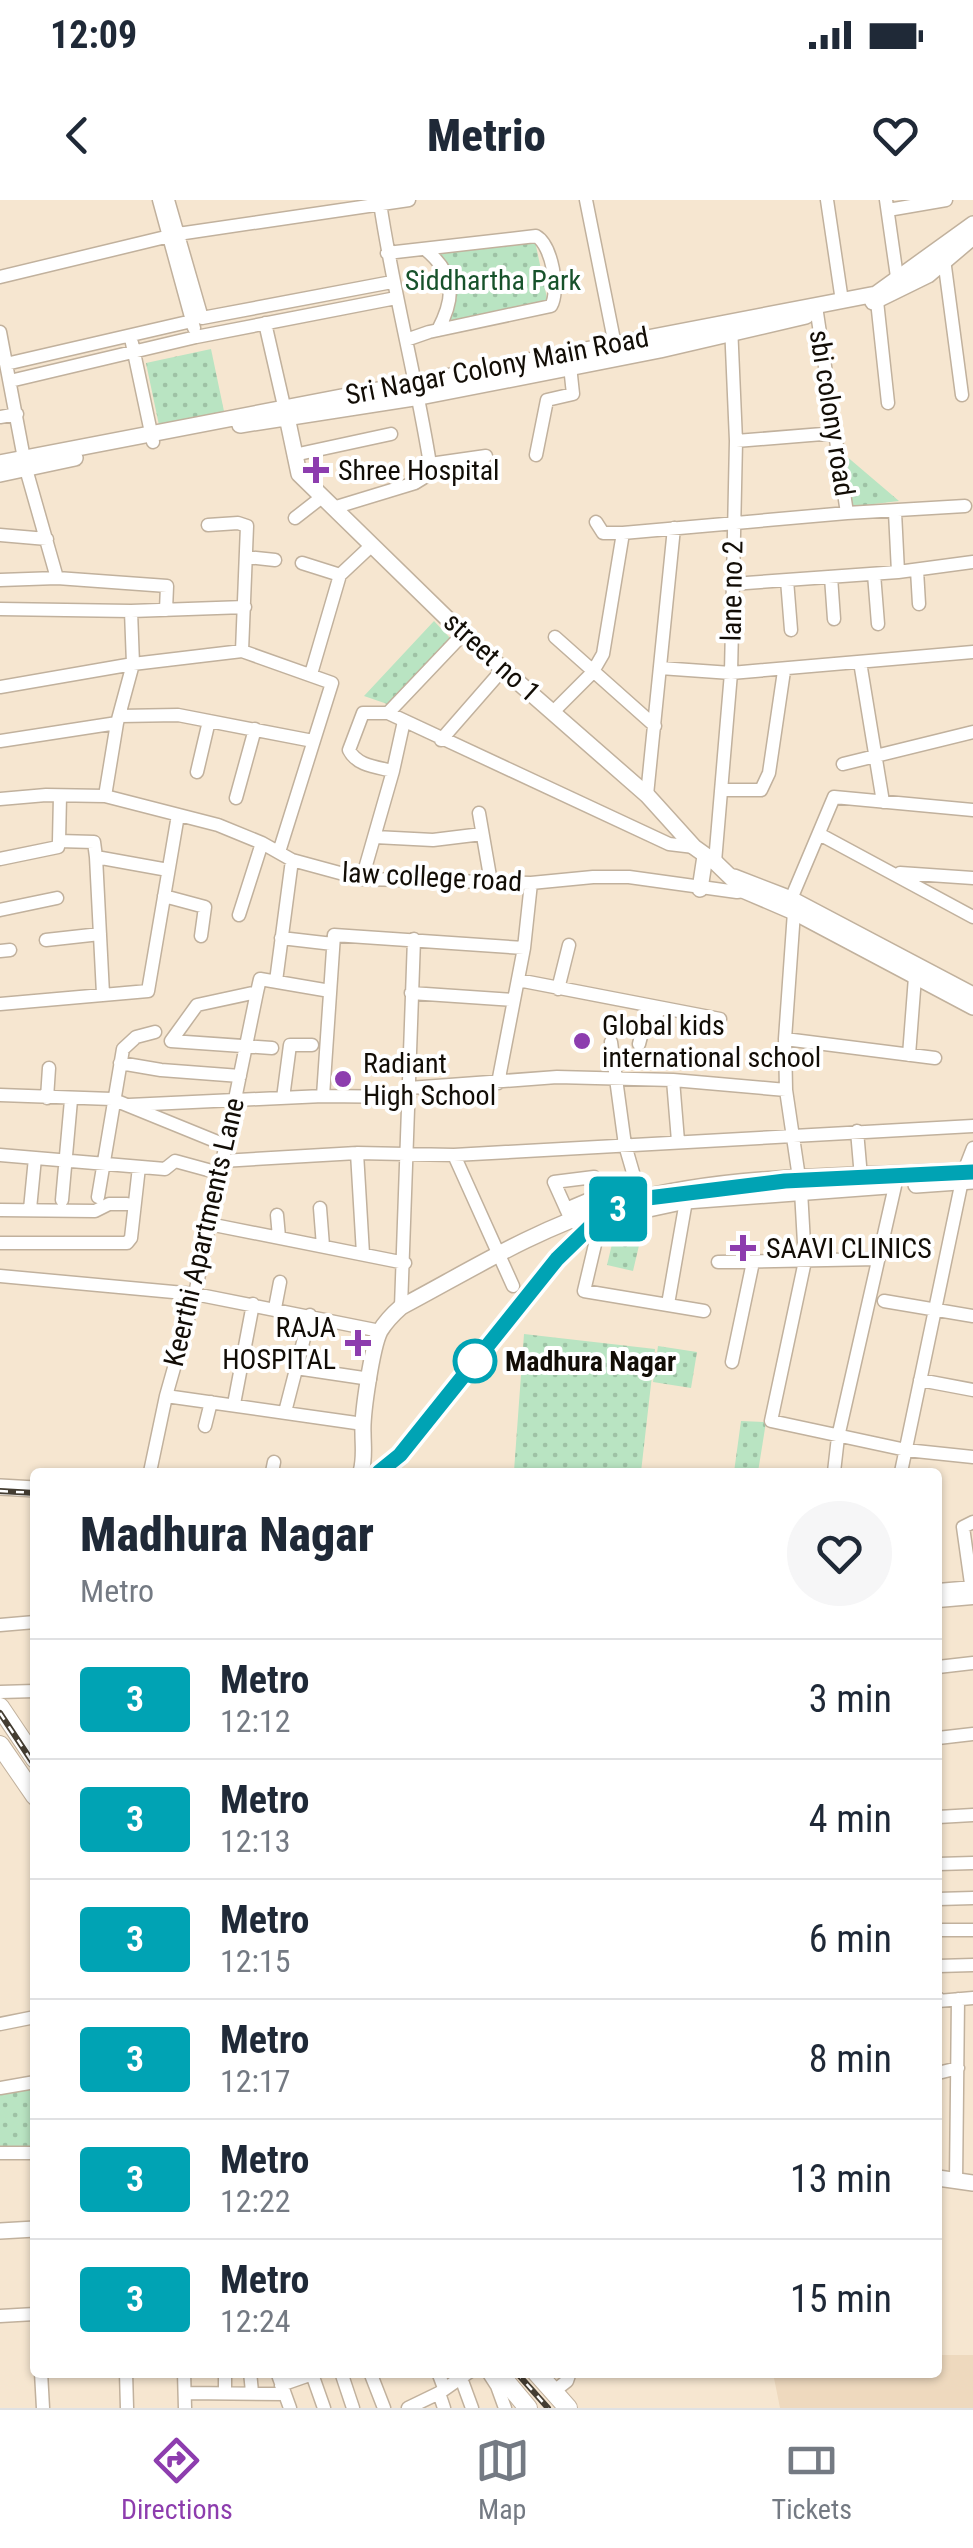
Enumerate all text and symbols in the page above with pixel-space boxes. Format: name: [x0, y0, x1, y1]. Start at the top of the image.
text: 12:09: [50, 13, 137, 57]
icon: back: [50, 108, 105, 163]
icon: heart: [868, 108, 923, 163]
text: Metrio: [427, 109, 546, 162]
park label: Siddhartha Park: [405, 264, 582, 297]
street label: Sri Nagar Colony Main Road: [343, 320, 651, 412]
street label: sbi colony road: [803, 327, 861, 499]
place label: Shree Hospital: [338, 454, 500, 487]
marker: Shree Hospital: [303, 457, 329, 483]
street label: lane no 2: [715, 540, 749, 642]
street label: street no 1: [437, 605, 547, 709]
street label: law college road: [341, 856, 523, 898]
place label: Global kids international school: [602, 1009, 821, 1074]
marker: Global kids international school: [571, 1030, 593, 1052]
place label: Radiant High School: [363, 1047, 496, 1112]
marker: Radiant High School: [332, 1068, 354, 1090]
street label: Keerthi Apartments Lane: [157, 1095, 251, 1369]
line badge: 3: [586, 1176, 650, 1242]
text: 3: [609, 1189, 627, 1230]
place label: SAAVI CLINICS: [766, 1232, 932, 1265]
marker: SAAVI CLINICS: [730, 1235, 756, 1261]
place label: RAJA HOSPITAL: [222, 1311, 336, 1376]
marker: RAJA HOSPITAL: [345, 1330, 371, 1356]
marker: Madhura Nagar: [454, 1340, 496, 1382]
place label: Madhura Nagar: [505, 1345, 676, 1378]
button: heart: [787, 1501, 892, 1606]
text: Madhura Nagar: [80, 1506, 374, 1563]
text: Metro: [80, 1572, 154, 1610]
text: Metro: [220, 1658, 309, 1702]
text: 3 min: [809, 1677, 892, 1721]
text: 3: [126, 1679, 144, 1720]
text: 12:12: [220, 1702, 291, 1740]
text: Metro: [220, 1778, 309, 1822]
text: 4 min: [809, 1797, 892, 1841]
text: 3: [126, 1799, 144, 1840]
text: 12:13: [220, 1822, 291, 1860]
text: Metro: [220, 1898, 309, 1942]
text: 6 min: [809, 1917, 892, 1961]
text: 3: [126, 1919, 144, 1960]
text: 12:15: [220, 1942, 291, 1980]
text: Metro: [220, 2018, 309, 2062]
text: 8 min: [809, 2037, 892, 2081]
text: 3: [126, 2039, 144, 2080]
text: 12:17: [220, 2062, 291, 2100]
text: Metro: [220, 2138, 309, 2182]
text: 13 min: [790, 2157, 892, 2201]
text: 3: [126, 2159, 144, 2200]
text: 12:22: [220, 2182, 291, 2220]
text: Metro: [220, 2258, 309, 2302]
text: 15 min: [790, 2277, 892, 2321]
text: 3: [126, 2279, 144, 2320]
text: 12:24: [220, 2302, 291, 2340]
tab: Directions: [121, 2433, 233, 2526]
tab: Map: [475, 2433, 530, 2526]
tab: Tickets: [772, 2433, 852, 2526]

